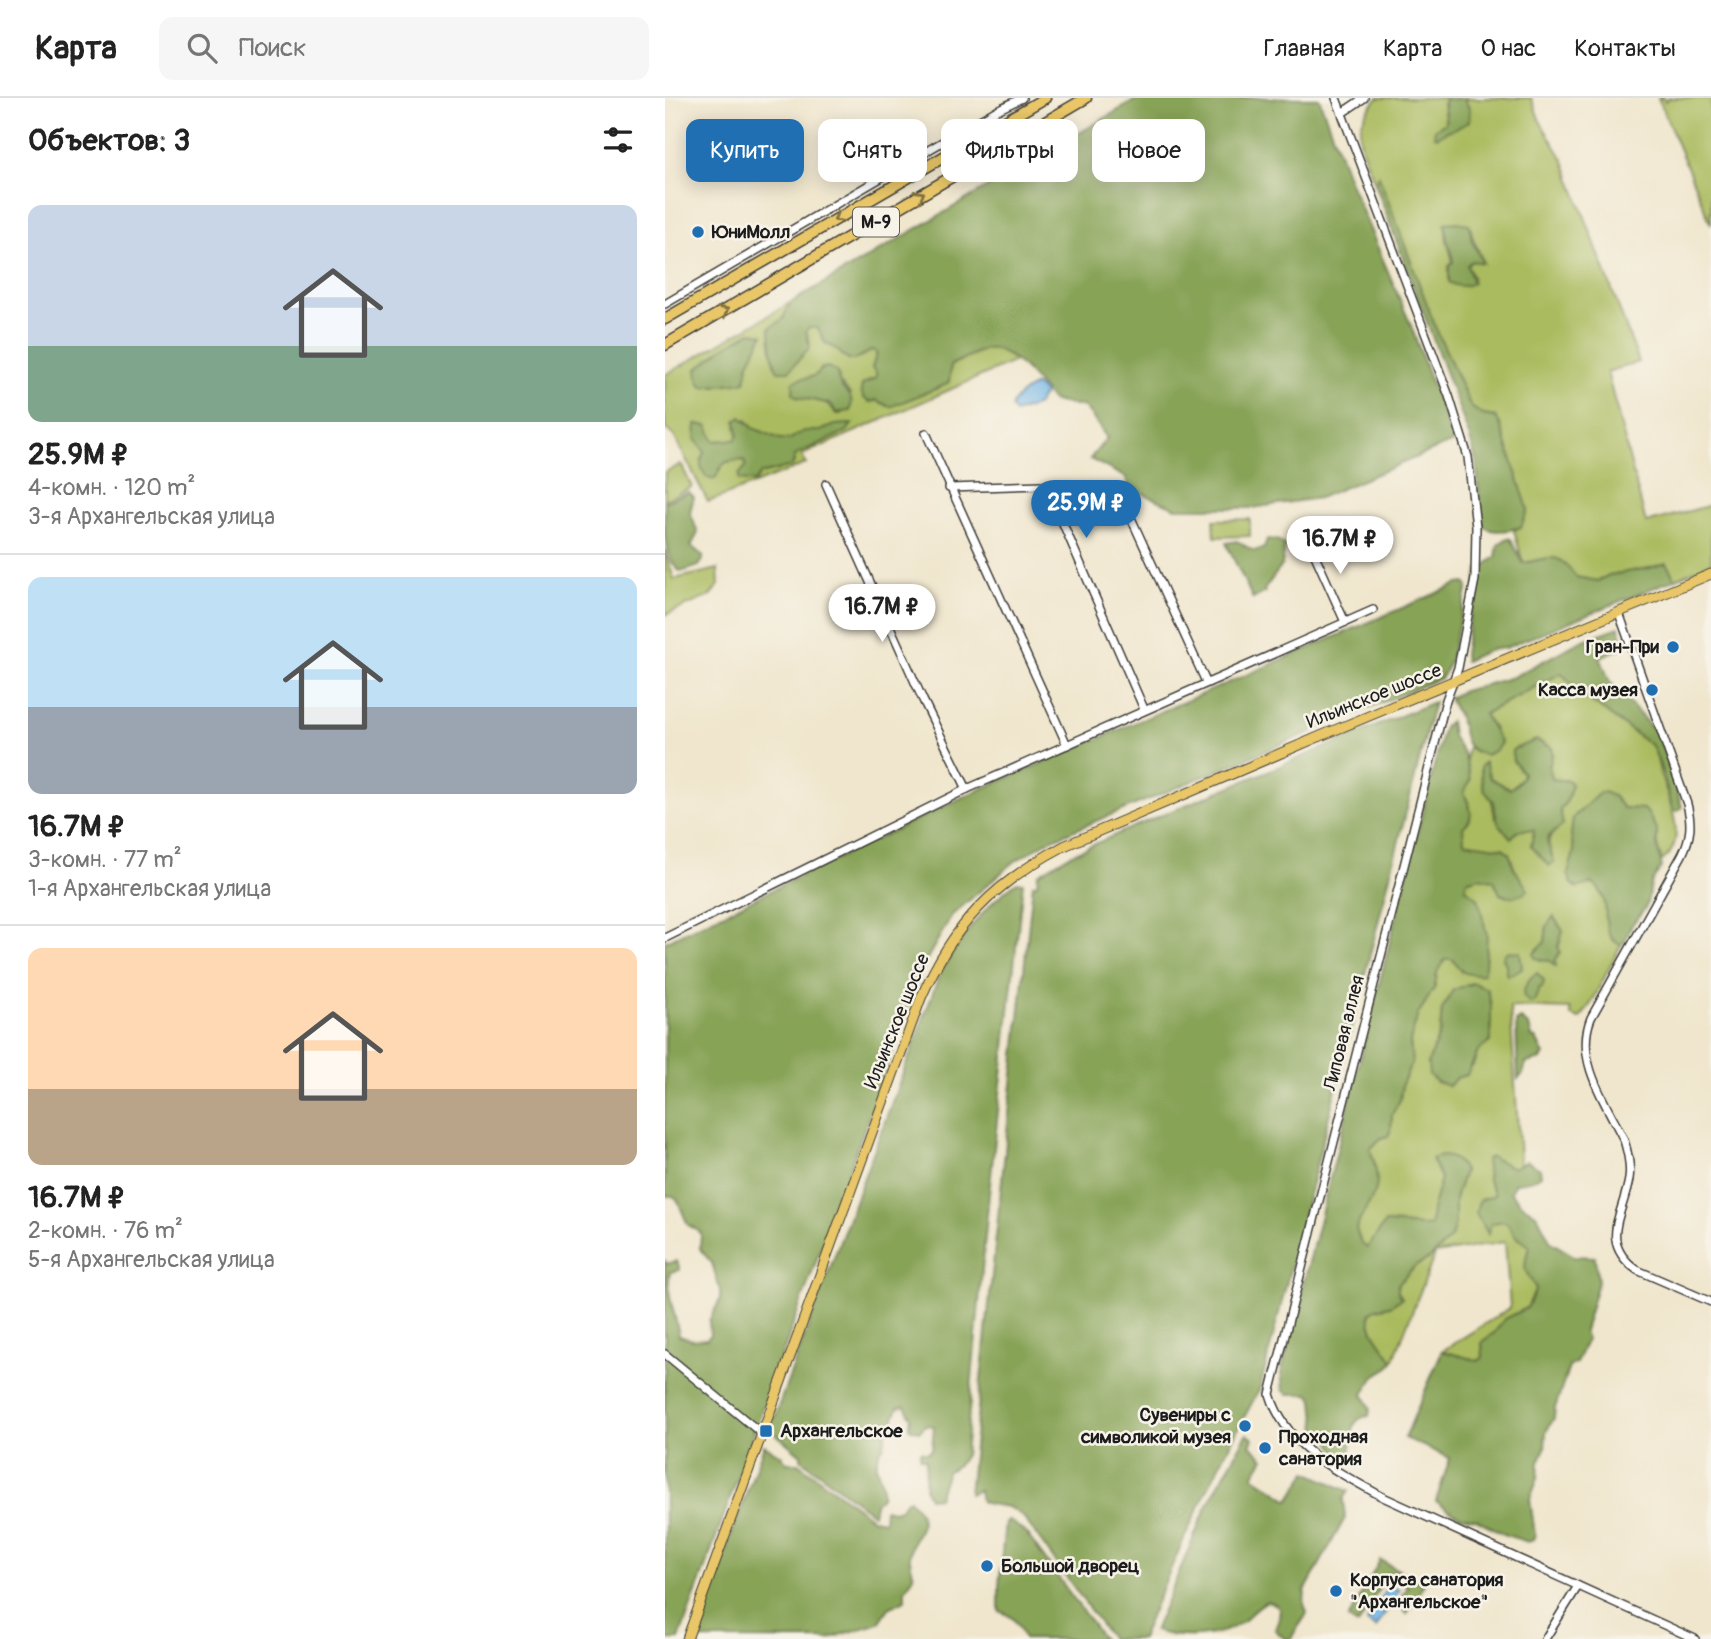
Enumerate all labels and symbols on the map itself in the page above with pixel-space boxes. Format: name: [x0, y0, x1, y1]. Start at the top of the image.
one-way arrow: [912, 191, 925, 204]
road number: М-9: [853, 208, 899, 237]
one-way arrow: [832, 210, 845, 223]
place label: ЮниМолл: [711, 220, 790, 244]
marker: ЮниМолл: [690, 224, 706, 240]
one-way arrow: [716, 306, 729, 319]
pin: 25.9M ₽: [1021, 480, 1151, 540]
pin: 16.7M ₽: [1275, 517, 1405, 576]
pin: 16.7M ₽: [817, 584, 947, 644]
place label: Гран-При: [1586, 635, 1660, 659]
marker: Гран-При: [1665, 639, 1681, 655]
street label: Ильинское шоссе: [1303, 658, 1446, 734]
place label: Касса музея: [1538, 678, 1638, 702]
marker: Касса музея: [1644, 682, 1660, 698]
street label: Ильинское шоссе: [859, 949, 935, 1092]
street label: Липовая аллея: [1318, 973, 1370, 1094]
place label: Сувениры с символикой музея: [1080, 1403, 1231, 1449]
marker: Сувениры с символикой музея: [1237, 1418, 1253, 1434]
place label: Архангельское: [780, 1419, 903, 1443]
marker: Архангельское: [758, 1423, 774, 1439]
place label: Проходная санатория: [1278, 1425, 1368, 1471]
marker: Проходная санатория: [1257, 1440, 1273, 1456]
place label: Большой дворец: [1001, 1554, 1140, 1578]
marker: Большой дворец: [979, 1558, 995, 1574]
place label: Корпуса санатория "Архангельское": [1350, 1568, 1503, 1614]
marker: Корпуса санатория "Архангельское": [1328, 1583, 1344, 1599]

